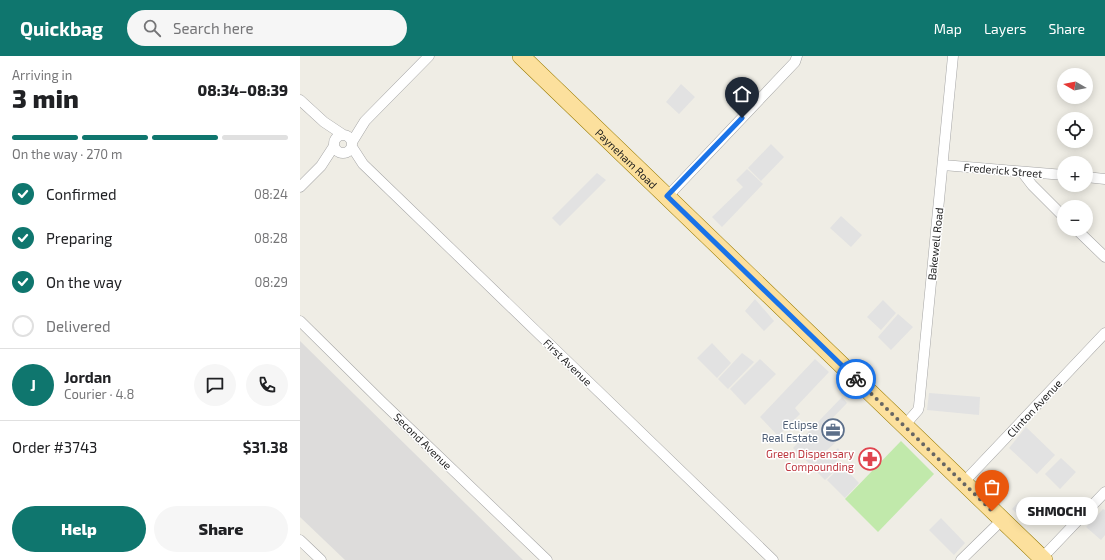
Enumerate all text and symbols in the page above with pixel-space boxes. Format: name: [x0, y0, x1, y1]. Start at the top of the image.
search box: [127, 10, 407, 46]
text: Quickbag: [20, 17, 103, 40]
icon: search: [141, 17, 163, 39]
text: Search here: [173, 19, 254, 37]
text: Map: [934, 20, 962, 37]
text: Layers: [984, 20, 1026, 37]
text: Share: [1048, 20, 1085, 37]
text: Arriving in: [12, 67, 72, 83]
north arrow: [1057, 68, 1093, 104]
map controls: [1057, 68, 1093, 236]
pin: [725, 77, 759, 118]
text: 08:34–08:39: [198, 81, 288, 99]
text: 3 min: [12, 82, 79, 113]
icon: home: [731, 83, 753, 105]
button: locate: [1057, 112, 1093, 148]
street label: Payneham Road: [593, 125, 660, 191]
text: On the way · 270 m: [12, 146, 122, 162]
button: +: [1057, 156, 1093, 192]
street label: Frederick Street: [963, 160, 1043, 180]
icon: check: [12, 183, 34, 205]
text: Confirmed: [46, 185, 117, 203]
text: 08:24: [254, 186, 288, 202]
button: −: [1057, 200, 1093, 236]
street label: Bakewell Road: [925, 207, 945, 281]
icon: check: [12, 227, 34, 249]
text: Preparing: [46, 229, 112, 247]
text: 08:28: [254, 230, 288, 246]
icon: check: [12, 271, 34, 293]
text: On the way: [46, 273, 122, 291]
text: 08:29: [254, 274, 288, 290]
text: Delivered: [46, 317, 111, 335]
street label: First Avenue: [541, 336, 595, 388]
courier: [836, 359, 876, 399]
button: chat: [194, 364, 236, 406]
button: phone: [246, 364, 288, 406]
text: Jordan: [64, 368, 111, 386]
icon: bike: [845, 368, 867, 390]
text: J: [30, 376, 36, 394]
street label: Clinton Avenue: [1004, 376, 1064, 440]
text: Courier · 4.8: [64, 386, 134, 402]
street label: Second Avenue: [391, 410, 455, 472]
office icon: Eclipse Real Estate: [820, 417, 846, 443]
place label: Eclipse Real Estate: [762, 418, 818, 444]
text: Order #3743: [12, 438, 97, 456]
text: $31.38: [243, 438, 288, 456]
pharmacy icon: Green Dispensary Compounding: [857, 446, 883, 472]
place label: Green Dispensary Compounding: [766, 447, 854, 473]
pin: [975, 470, 1009, 511]
icon: bag: [981, 476, 1003, 498]
callout: SHMOCHI: [1016, 497, 1098, 525]
text: SHMOCHI: [1027, 503, 1087, 519]
button: Help: [12, 506, 146, 552]
button: Share: [154, 506, 288, 552]

